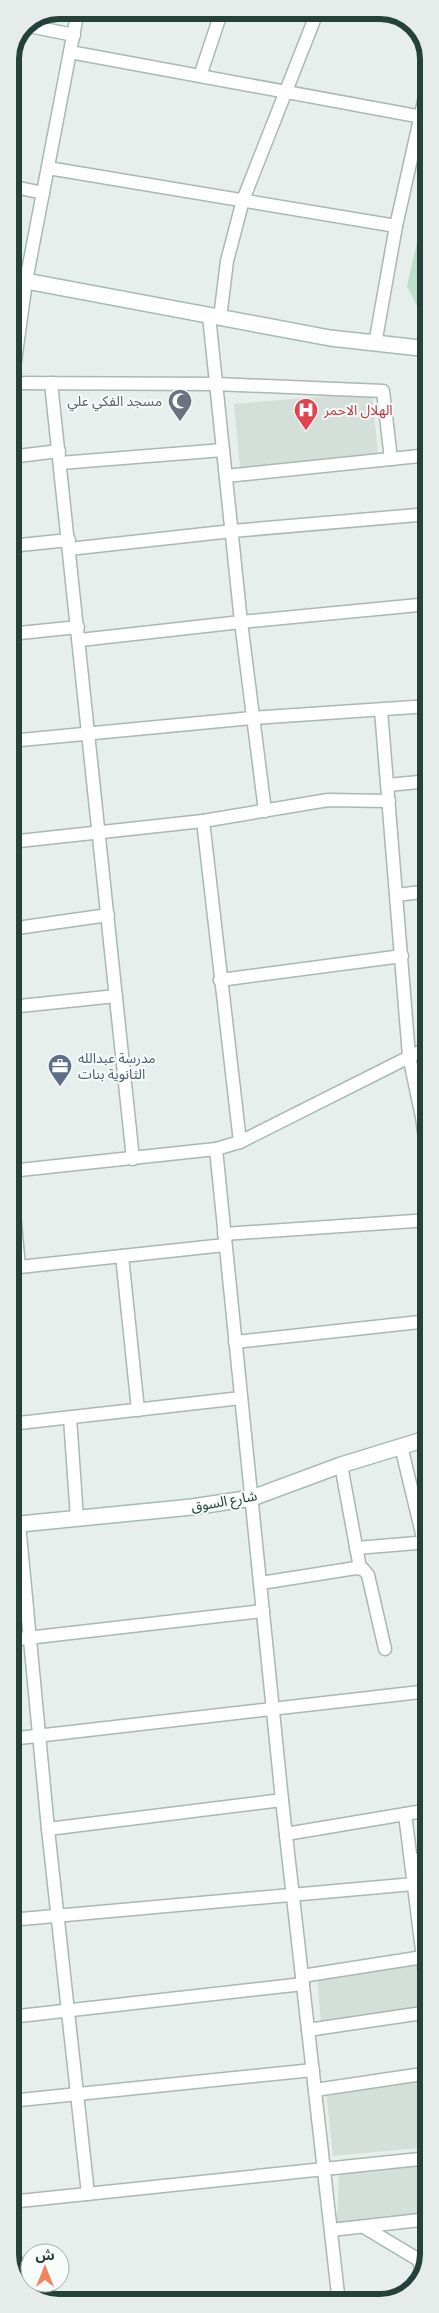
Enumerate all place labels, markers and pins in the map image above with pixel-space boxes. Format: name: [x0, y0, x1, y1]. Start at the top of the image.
mosque icon: مسجد الفكي علي: [167, 388, 193, 422]
place label: مسجد الفكي علي: [67, 392, 162, 412]
hospital icon: الهلال الاحمر: [293, 397, 319, 431]
place label: الهلال الاحمر: [323, 401, 393, 419]
place label: مدرسة عبدالله الثانوية بنات: [78, 1049, 156, 1083]
office icon: مدرسة عبدالله الثانوية بنات: [47, 1053, 73, 1087]

